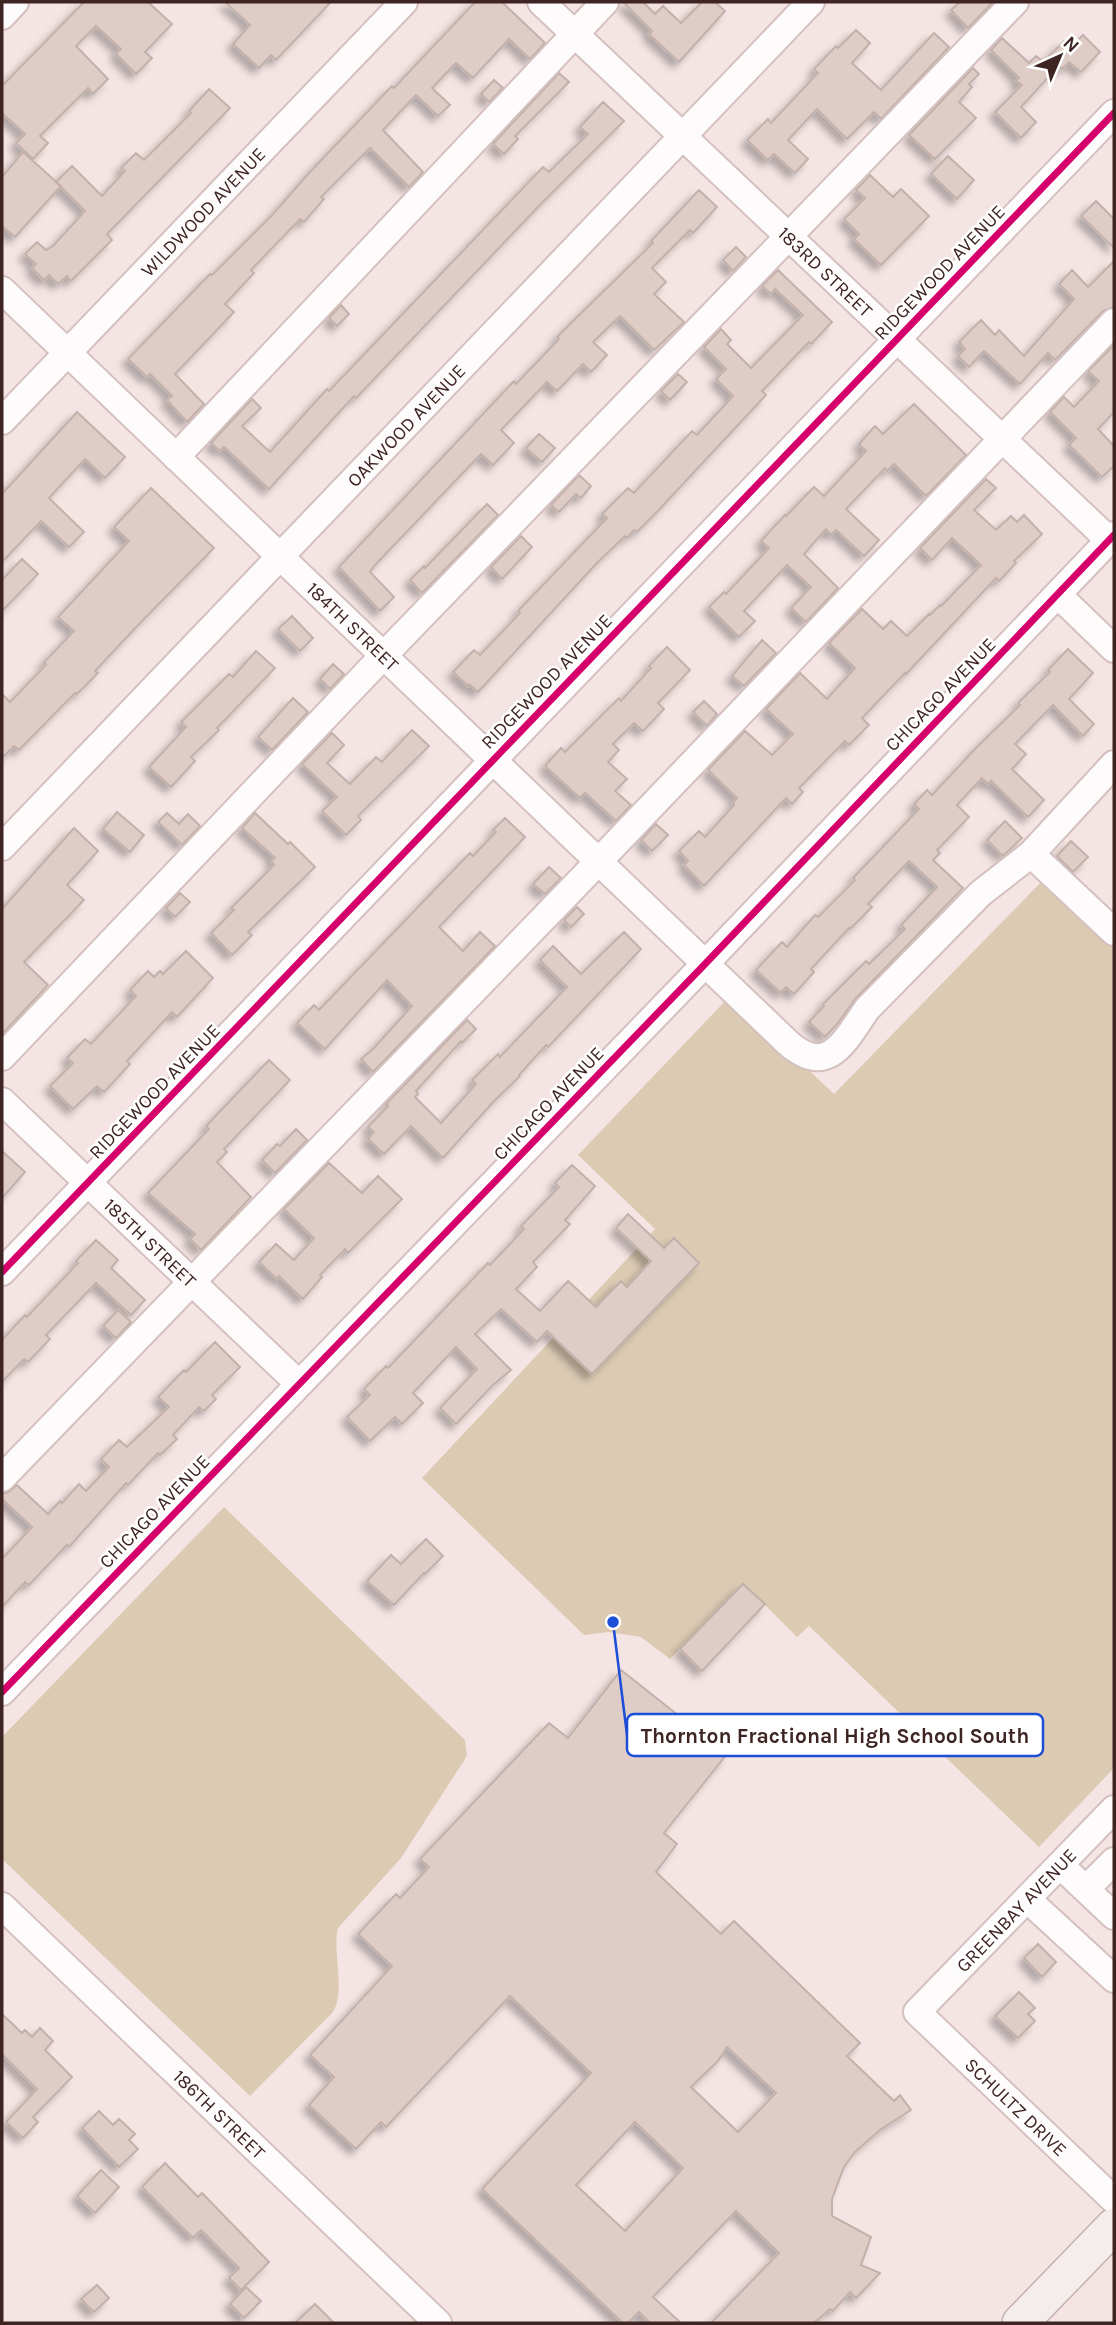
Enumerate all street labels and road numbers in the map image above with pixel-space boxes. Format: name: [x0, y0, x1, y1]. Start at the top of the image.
street label: WILDWOOD AVENUE: [137, 143, 270, 281]
street label: RIDGEWOOD AVENUE: [870, 201, 1010, 345]
street label: 183RD STREET: [773, 223, 877, 322]
street label: OAKWOOD AVENUE: [343, 360, 470, 492]
street label: 184TH STREET: [302, 578, 403, 676]
street label: RIDGEWOOD AVENUE: [477, 610, 617, 754]
street label: CHICAGO AVENUE: [881, 633, 1000, 756]
street label: RIDGEWOOD AVENUE: [85, 1020, 225, 1164]
street label: CHICAGO AVENUE: [489, 1042, 608, 1165]
street label: 185TH STREET: [99, 1194, 201, 1292]
street label: CHICAGO AVENUE: [95, 1450, 214, 1573]
street label: GREENBAY AVENUE: [952, 1844, 1081, 1977]
street label: SCHULTZ DRIVE: [960, 2054, 1071, 2161]
street label: 186TH STREET: [168, 2066, 270, 2164]

